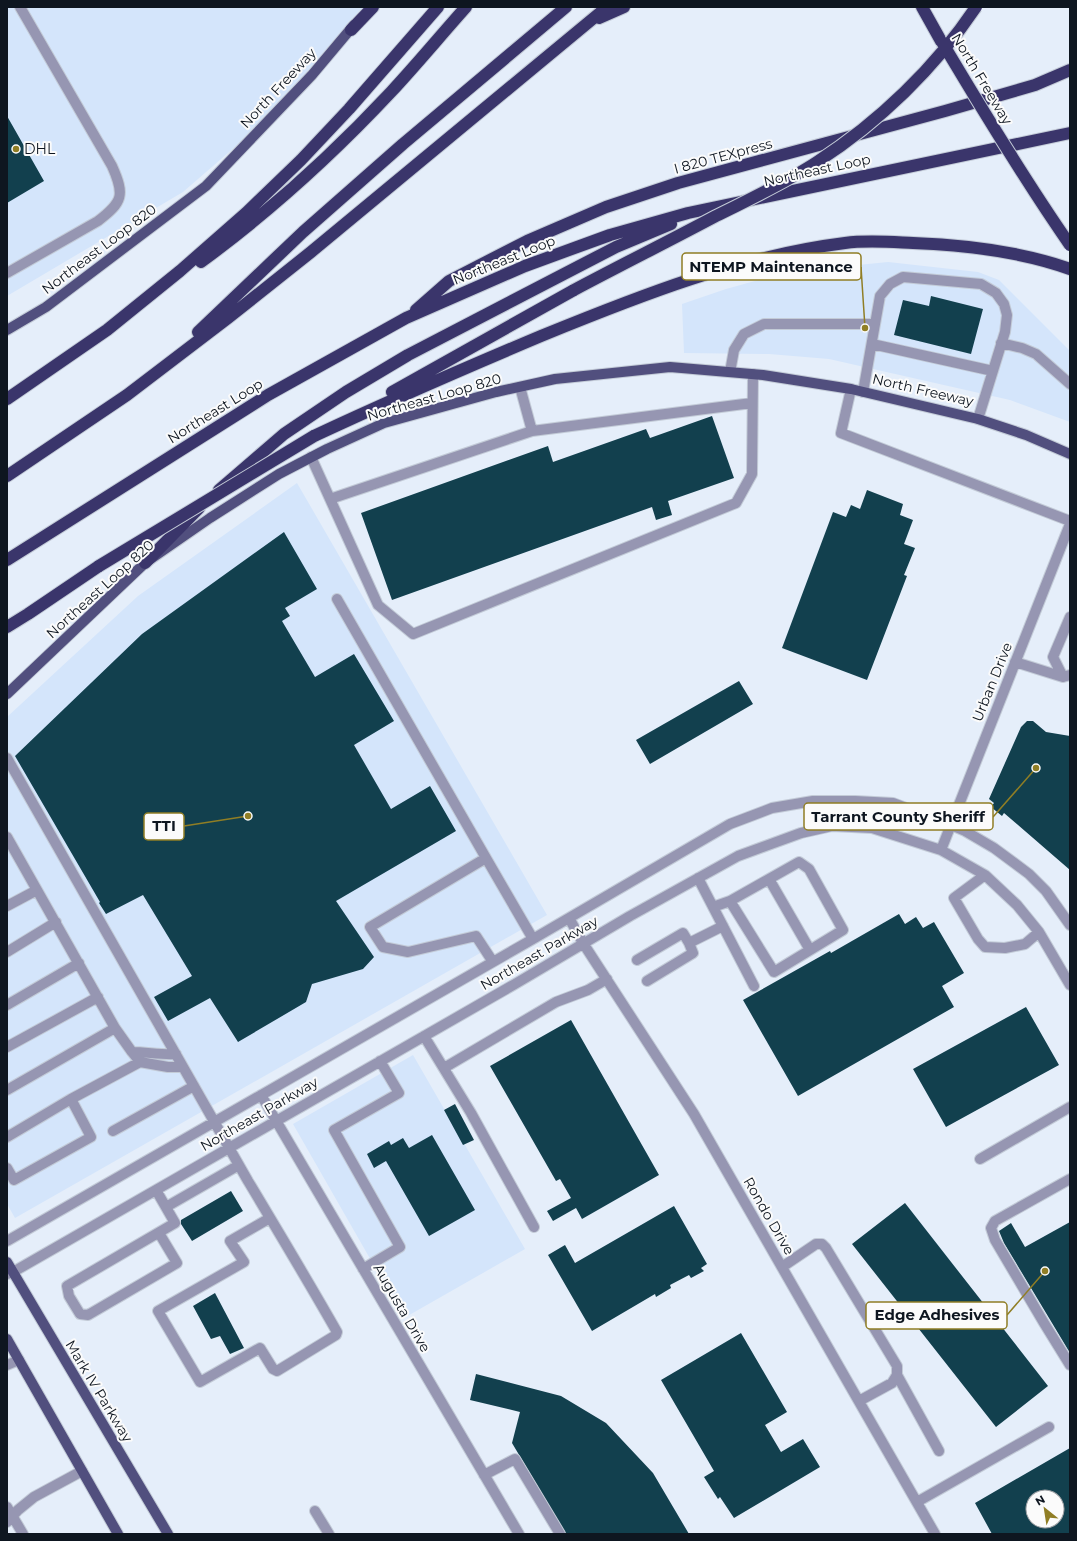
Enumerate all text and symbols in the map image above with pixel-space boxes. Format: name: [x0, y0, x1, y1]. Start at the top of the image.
street label: North Freeway: [948, 30, 1017, 128]
street label: North Freeway: [236, 44, 320, 132]
street label: I 820 TEXpress: [672, 134, 774, 178]
place label: DHL: [24, 140, 56, 158]
marker: DHL: [11, 144, 21, 154]
street label: Northeast Loop: [762, 150, 872, 190]
street label: Northeast Loop 820: [38, 200, 160, 298]
street label: Northeast Loop: [450, 231, 558, 289]
callout: NTEMP Maintenance: [682, 253, 861, 280]
text: NTEMP Maintenance: [689, 257, 853, 276]
street label: Northeast Loop 820: [365, 369, 503, 425]
street label: North Freeway: [871, 370, 976, 410]
street label: Northeast Loop: [164, 374, 266, 448]
street label: Northeast Loop 820: [42, 536, 158, 642]
street label: Urban Drive: [968, 640, 1016, 724]
callout: Tarrant County Sheriff: [804, 803, 993, 830]
text: Tarrant County Sheriff: [811, 807, 986, 826]
callout: TTI: [144, 813, 184, 840]
text: TTI: [152, 816, 176, 835]
street label: Northeast Parkway: [477, 912, 601, 994]
street label: Northeast Parkway: [197, 1073, 321, 1155]
street label: Rondo Drive: [739, 1174, 799, 1258]
street label: Augusta Drive: [369, 1261, 435, 1355]
callout: Edge Adhesives: [866, 1302, 1007, 1329]
text: Edge Adhesives: [875, 1305, 999, 1324]
street label: Mark IV Parkway: [61, 1337, 137, 1446]
north arrow: [1025, 1489, 1065, 1529]
text: N: [1033, 1492, 1047, 1509]

